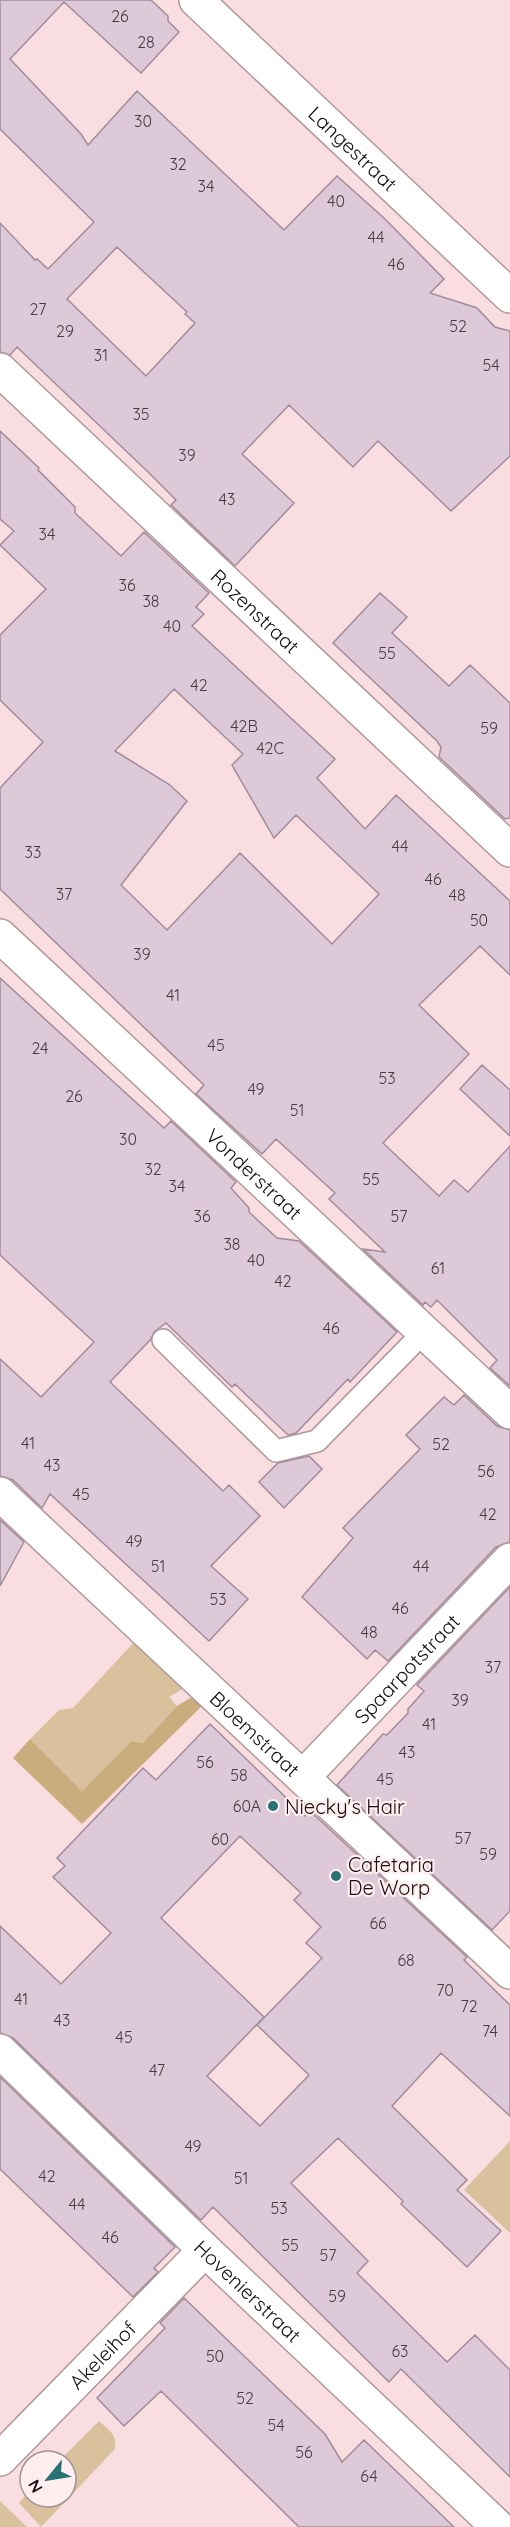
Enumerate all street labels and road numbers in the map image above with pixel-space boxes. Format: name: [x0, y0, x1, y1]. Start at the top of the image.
street label: Langestraat: [304, 100, 403, 196]
street label: Rozenstraat: [206, 563, 305, 658]
street label: Vonderstraat: [201, 1123, 308, 1225]
street label: Spaarpotstraat: [349, 1608, 465, 1728]
street label: Bloemstraat: [205, 1685, 306, 1782]
street label: Hovenierstraat: [189, 2234, 307, 2347]
street label: Akeleihof: [63, 2316, 141, 2394]

